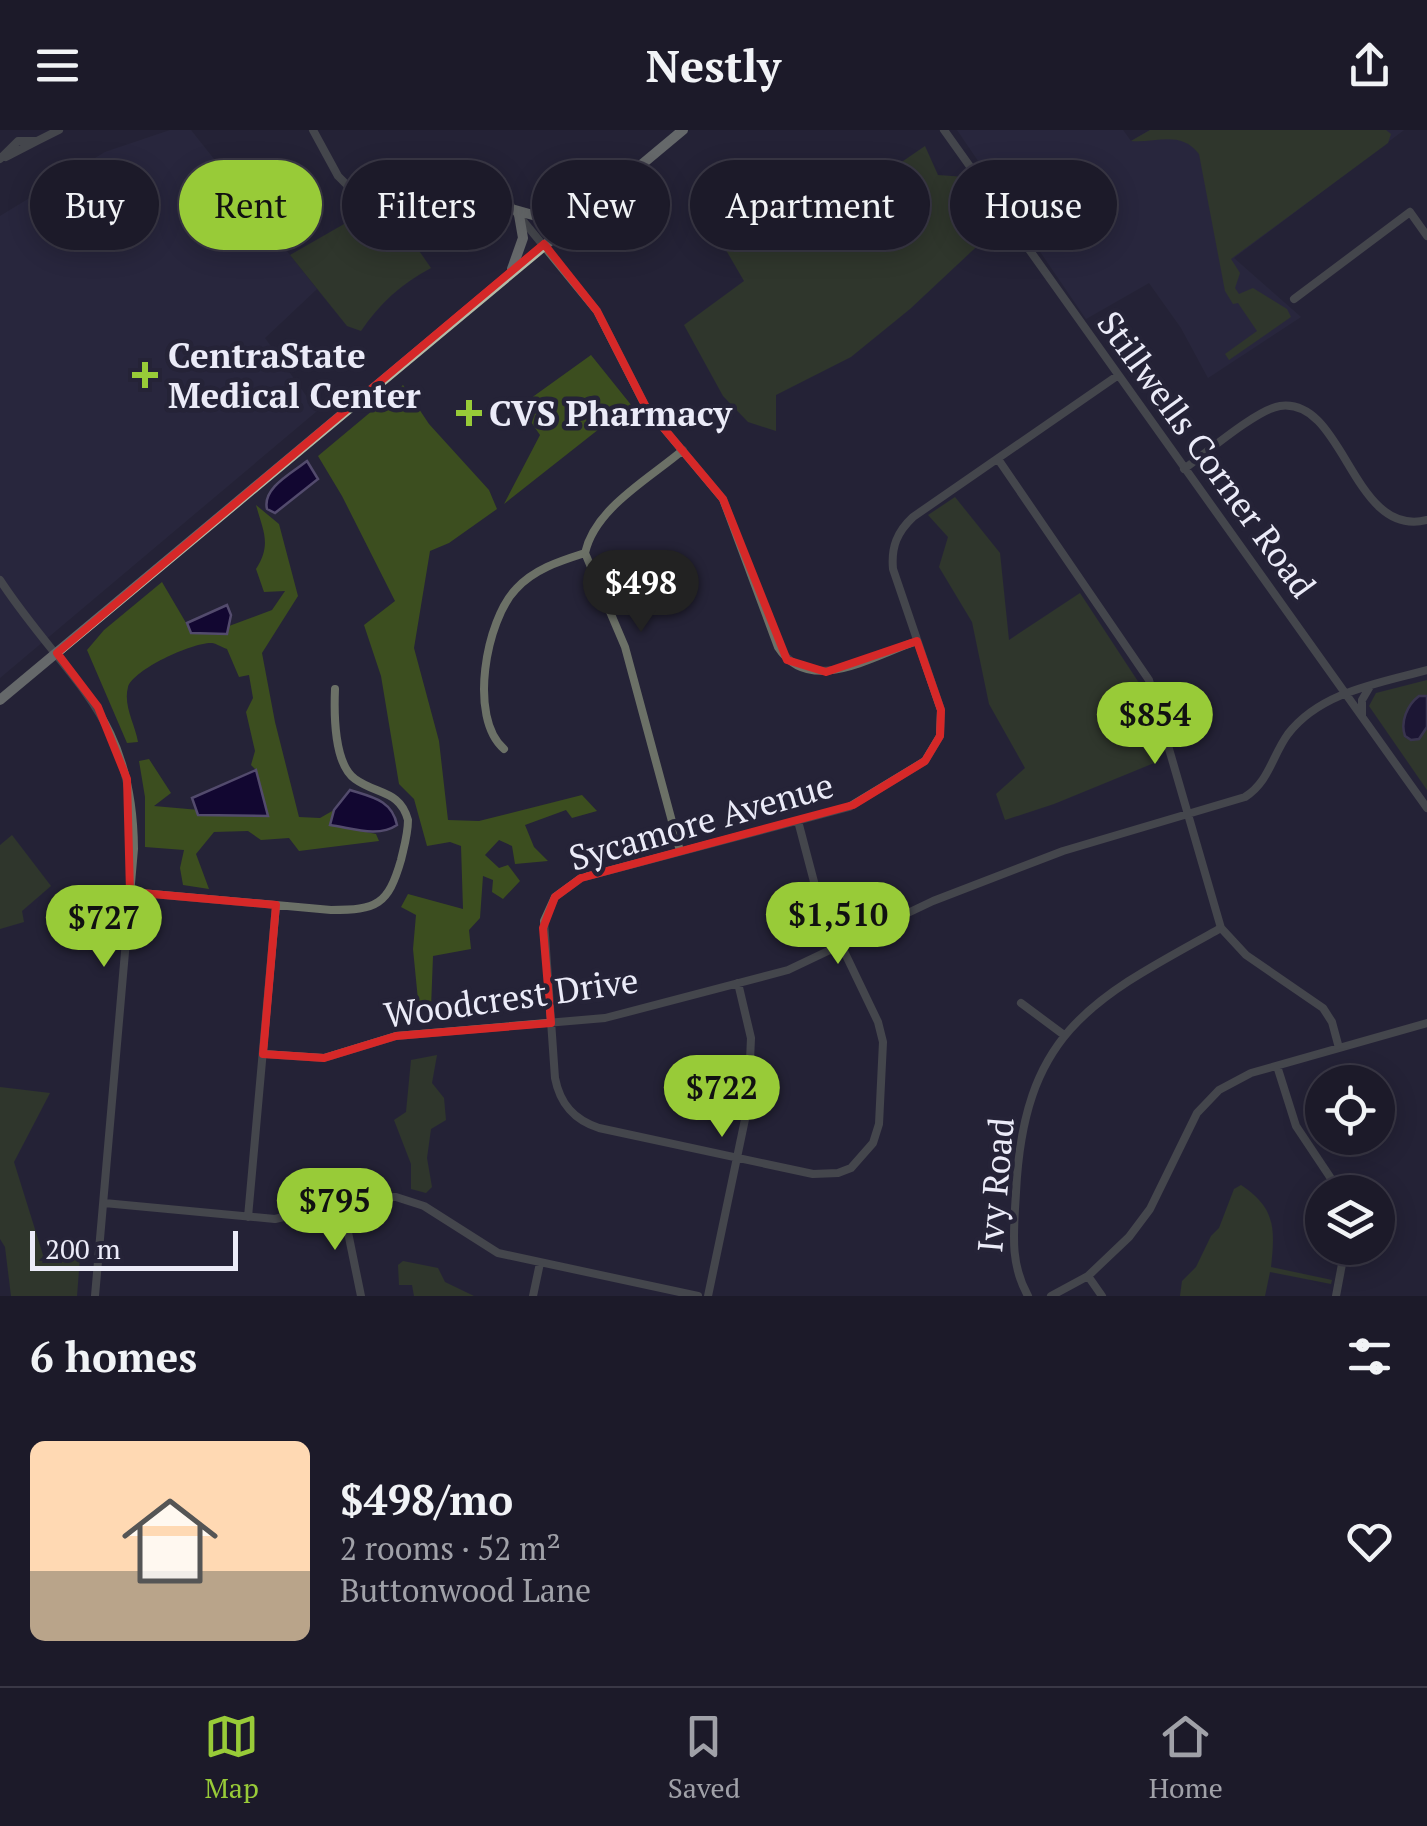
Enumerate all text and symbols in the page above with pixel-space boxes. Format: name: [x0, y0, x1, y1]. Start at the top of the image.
text: Nestly: [646, 35, 781, 95]
icon: menu: [30, 38, 85, 93]
icon: share: [1342, 38, 1397, 93]
chip: Buy: [30, 160, 159, 250]
chip: Rent: [179, 160, 322, 250]
chip: Filters: [342, 160, 512, 250]
chip: New: [532, 160, 670, 250]
chip: Apartment: [690, 160, 930, 250]
chip: House: [950, 160, 1117, 250]
street label: Stillwells Corner Road: [1087, 301, 1327, 607]
place label: CentraState Medical Center: [168, 332, 421, 418]
marker: CentraState Medical Center: [132, 362, 158, 388]
place label: CVS Pharmacy: [489, 390, 733, 436]
marker: CVS Pharmacy: [458, 402, 480, 424]
pin: $498: [582, 550, 700, 635]
text: $498: [605, 561, 677, 603]
pin: $854: [1096, 682, 1214, 767]
text: $854: [1119, 693, 1191, 735]
street label: Sycamore Avenue: [564, 761, 838, 881]
pin: $1,510: [757, 882, 919, 967]
pin: $727: [45, 885, 163, 970]
text: $1,510: [788, 893, 888, 935]
text: $727: [68, 896, 140, 938]
street label: Woodcrest Drive: [381, 956, 641, 1038]
pin: $722: [663, 1055, 781, 1140]
map controls: [1305, 1065, 1395, 1265]
button: locate: [1305, 1065, 1395, 1155]
text: $722: [686, 1066, 758, 1108]
street label: Ivy Road: [966, 1116, 1024, 1254]
pin: $795: [276, 1168, 394, 1253]
button: layers: [1305, 1175, 1395, 1265]
text: $795: [299, 1179, 371, 1221]
scale bar: [30, 1226, 238, 1270]
text: 200 m: [45, 1230, 121, 1267]
text: 6 homes: [30, 1328, 197, 1384]
icon: filters: [1342, 1329, 1397, 1384]
text: $498/mo: [340, 1471, 513, 1527]
icon: home: [110, 1481, 230, 1601]
icon: heart: [1342, 1514, 1397, 1569]
text: 2 rooms · 52 m²: [340, 1527, 561, 1569]
text: Buttonwood Lane: [340, 1569, 591, 1611]
tab: Map: [204, 1709, 259, 1806]
tab: Saved: [668, 1709, 740, 1806]
tab: Home: [1149, 1709, 1223, 1806]

